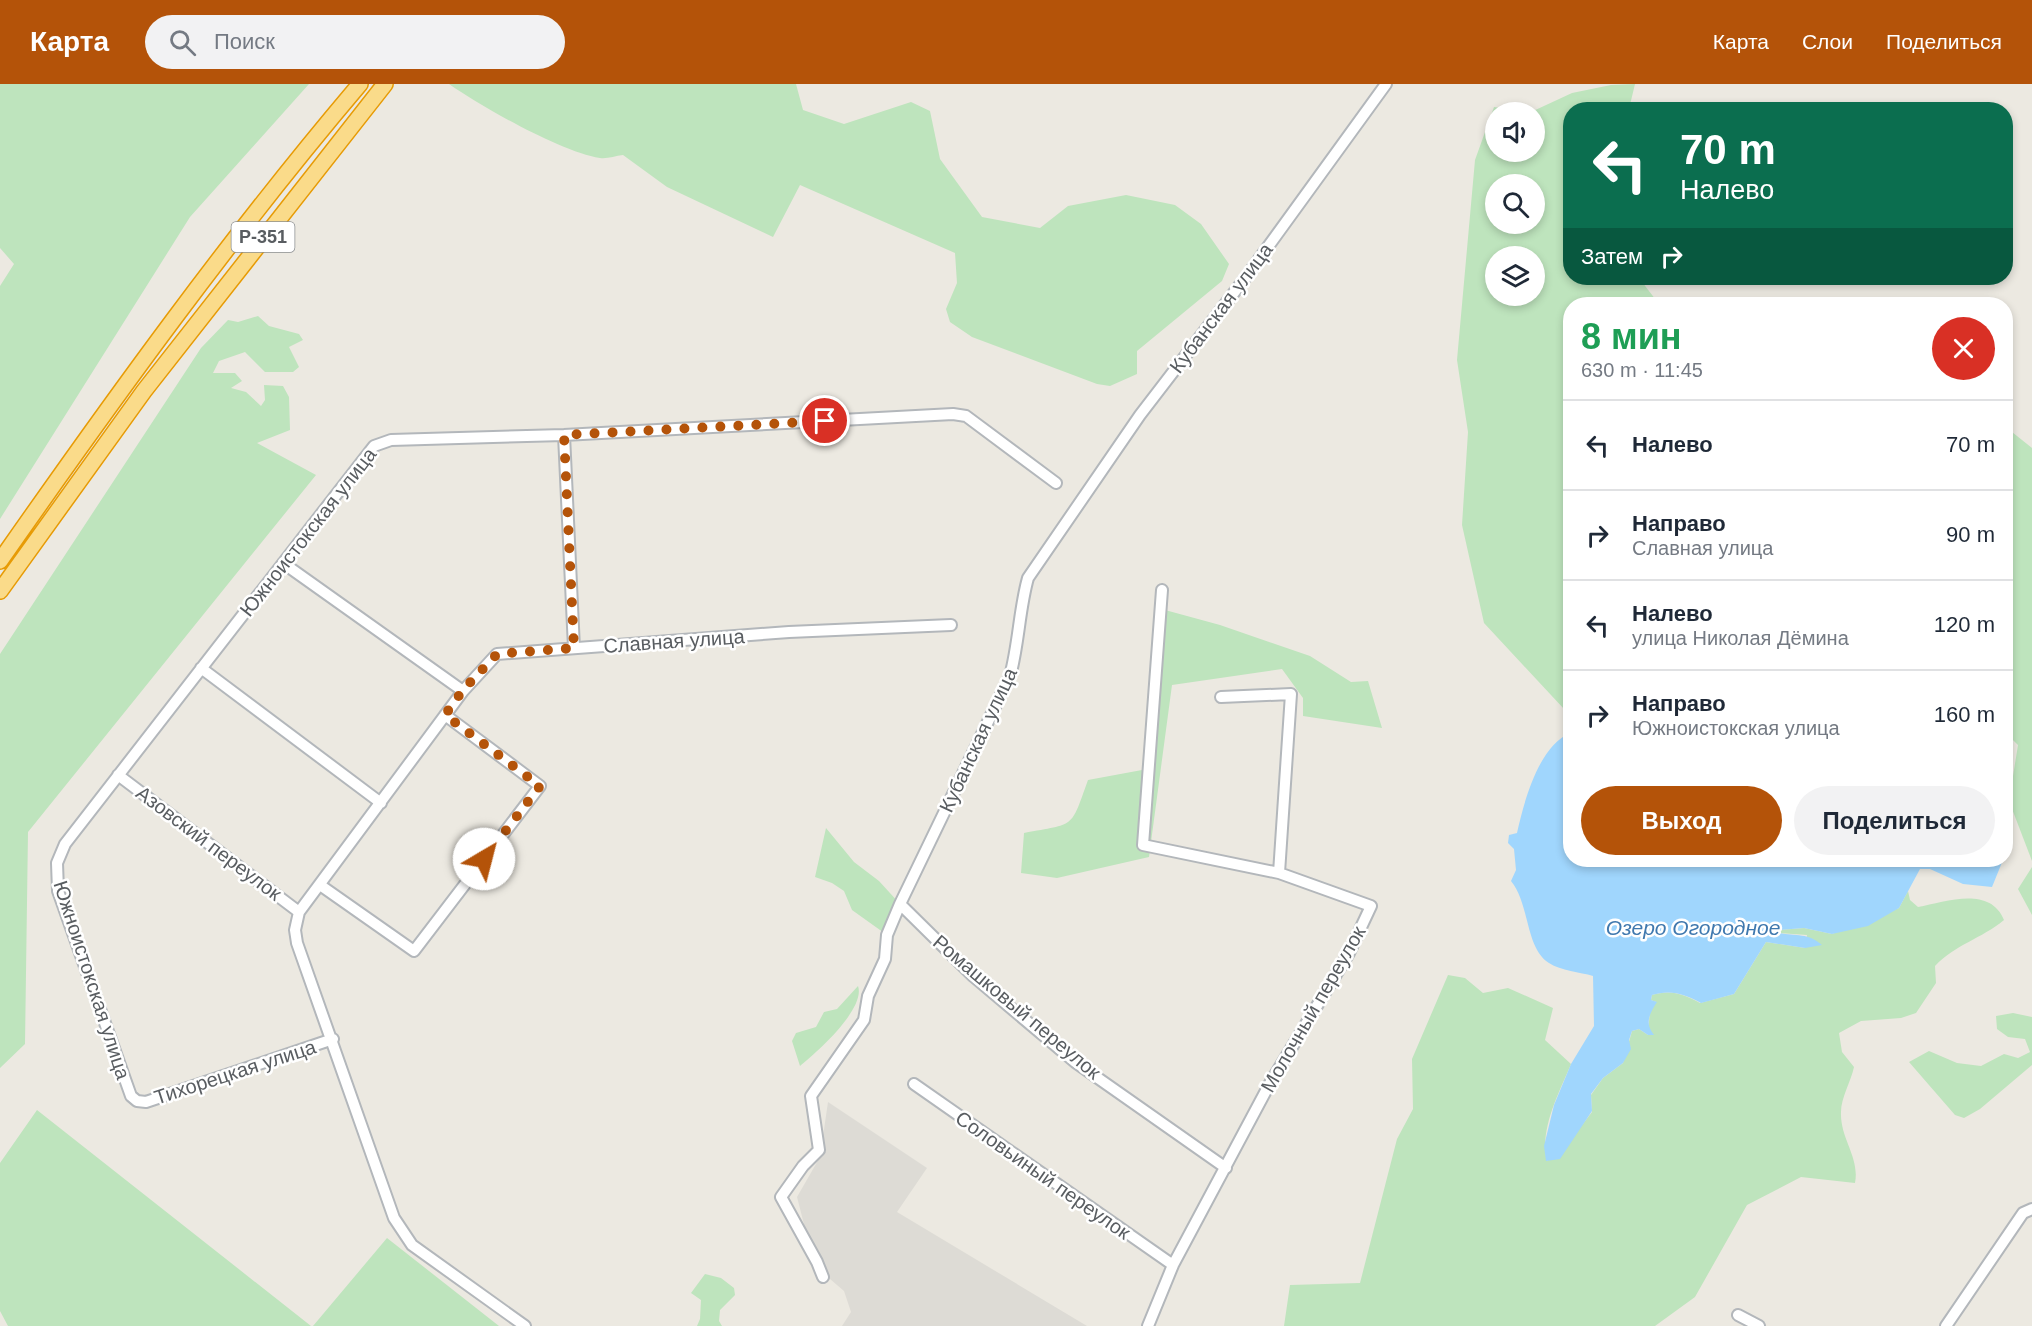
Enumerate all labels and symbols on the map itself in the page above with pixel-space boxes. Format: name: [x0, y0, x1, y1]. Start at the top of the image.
road number: Р-351: [232, 222, 294, 252]
street label: Кубанская улица: [1165, 238, 1277, 377]
pin: [799, 395, 850, 446]
street label: Южноистокская улица: [235, 443, 381, 621]
street label: Славная улица: [603, 625, 746, 657]
street label: Кубанская улица: [935, 664, 1021, 816]
street label: Азовский переулок: [132, 781, 286, 905]
position arrow: [452, 827, 516, 891]
street label: Южноистокская улица: [49, 878, 135, 1083]
water label: Озеро Огородное: [1606, 916, 1780, 939]
street label: Молочный переулок: [1256, 922, 1370, 1096]
street label: Ромашковый переулок: [929, 931, 1105, 1084]
street label: Тихорецкая улица: [151, 1035, 319, 1109]
street label: Соловьиный переулок: [952, 1106, 1135, 1244]

